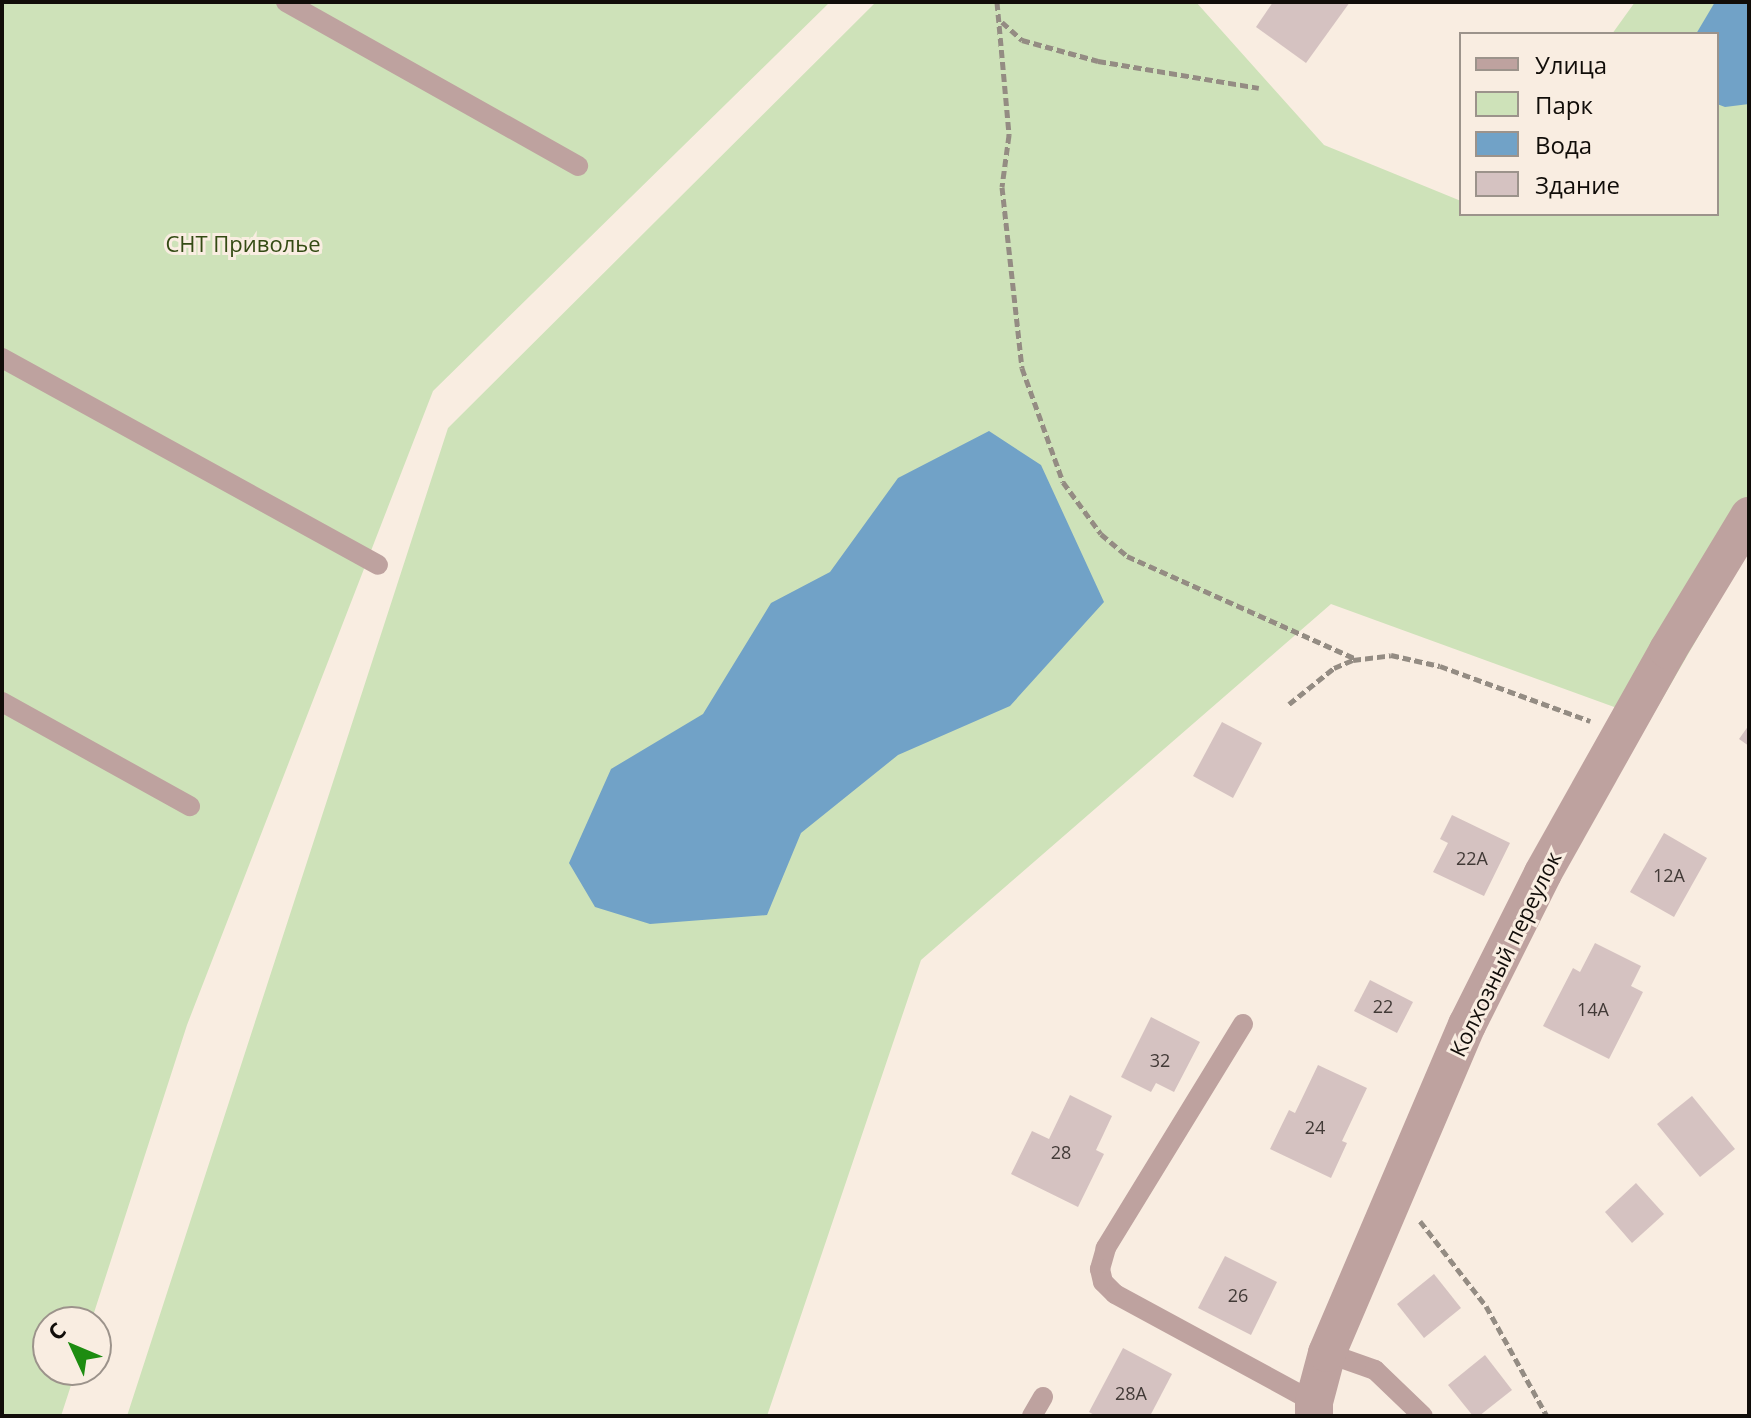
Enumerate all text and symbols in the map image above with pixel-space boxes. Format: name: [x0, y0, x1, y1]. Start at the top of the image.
legend: [1459, 32, 1719, 216]
text: Улица: [1535, 48, 1607, 81]
text: Парк: [1535, 88, 1593, 121]
text: Вода: [1535, 128, 1592, 161]
text: Здание: [1535, 168, 1620, 201]
park label: СНТ Приволье: [165, 231, 321, 257]
street label: Колхозный переулок: [1444, 847, 1566, 1061]
house number: 22А: [1456, 847, 1488, 869]
house number: 12А: [1653, 864, 1685, 886]
house number: 22: [1373, 995, 1393, 1017]
house number: 14А: [1577, 998, 1609, 1020]
house number: 32: [1150, 1049, 1170, 1071]
house number: 24: [1305, 1116, 1325, 1138]
house number: 28: [1051, 1141, 1071, 1163]
house number: 26: [1228, 1284, 1248, 1306]
north arrow: [32, 1306, 112, 1386]
text: С: [41, 1315, 72, 1346]
house number: 28А: [1115, 1382, 1147, 1404]

